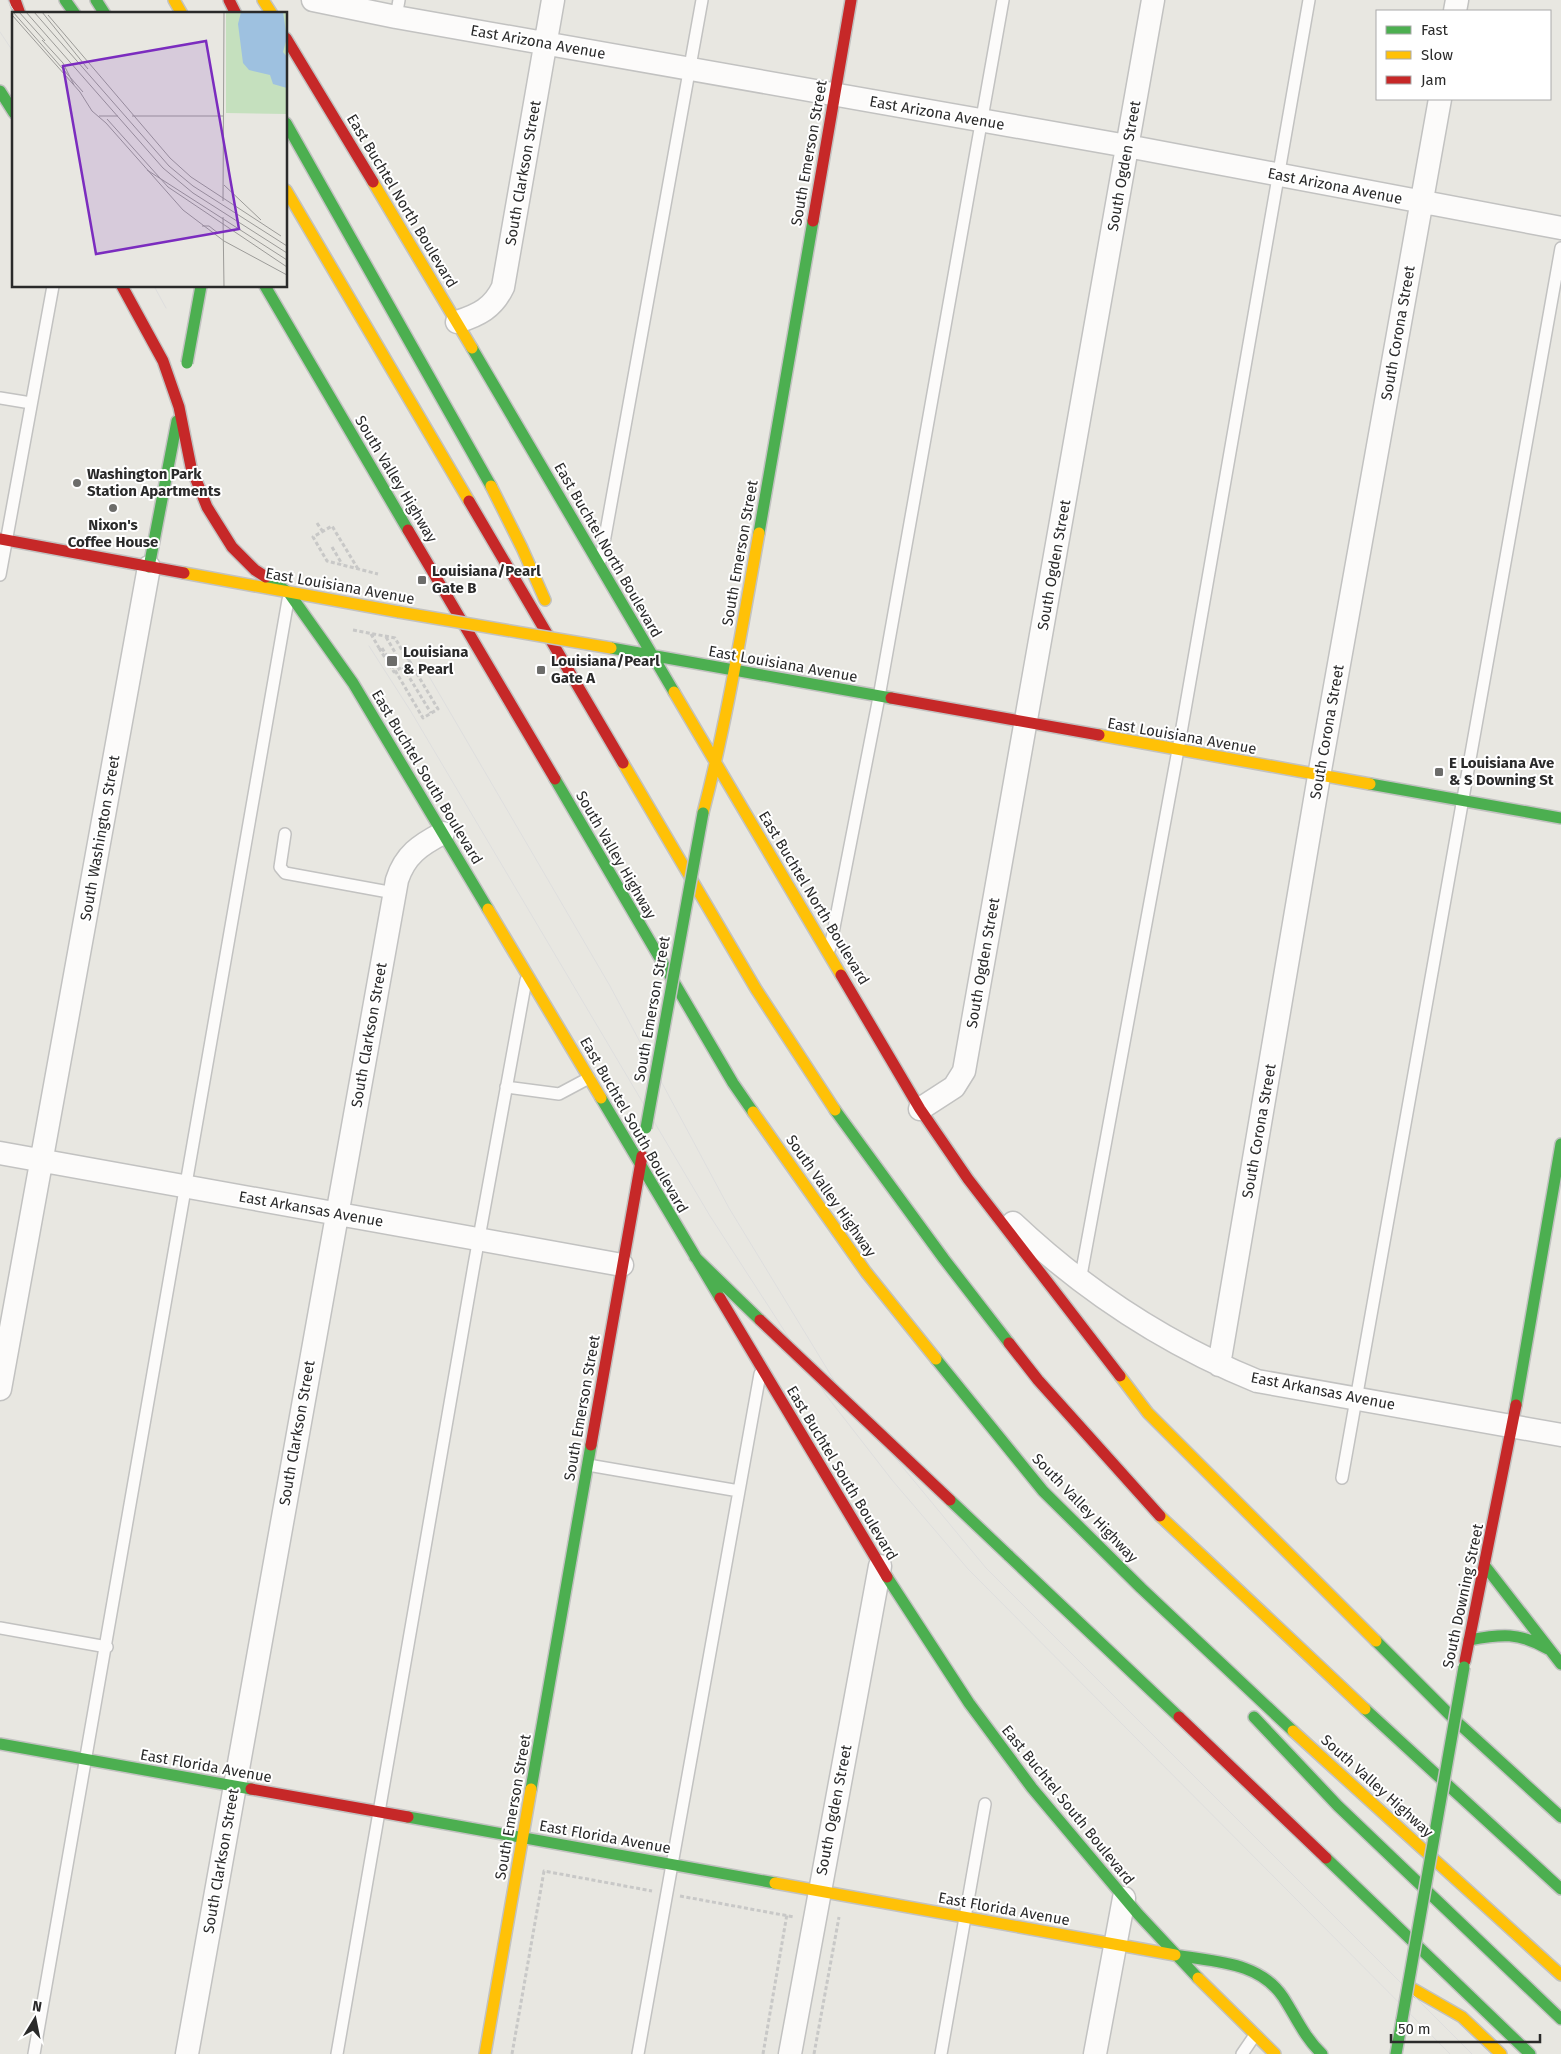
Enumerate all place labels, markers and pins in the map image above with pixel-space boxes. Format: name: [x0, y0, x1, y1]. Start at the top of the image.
place label: Washington Park Station Apartments: [87, 465, 221, 500]
marker: Washington Park Station Apartments: [71, 477, 83, 489]
marker: Nixon's Coffee House: [107, 502, 119, 514]
place label: Nixon's Coffee House: [68, 516, 158, 551]
place label: Louisiana/Pearl Gate B: [432, 562, 541, 597]
marker: Louisiana/Pearl Gate B: [416, 574, 428, 586]
place label: Louisiana & Pearl: [403, 643, 468, 678]
place label: Louisiana/Pearl Gate A: [551, 652, 660, 687]
marker: Louisiana & Pearl: [385, 654, 399, 668]
marker: Louisiana/Pearl Gate A: [535, 664, 547, 676]
place label: E Louisiana Ave & S Downing St: [1449, 754, 1554, 789]
marker: E Louisiana Ave & S Downing St: [1433, 766, 1445, 778]

